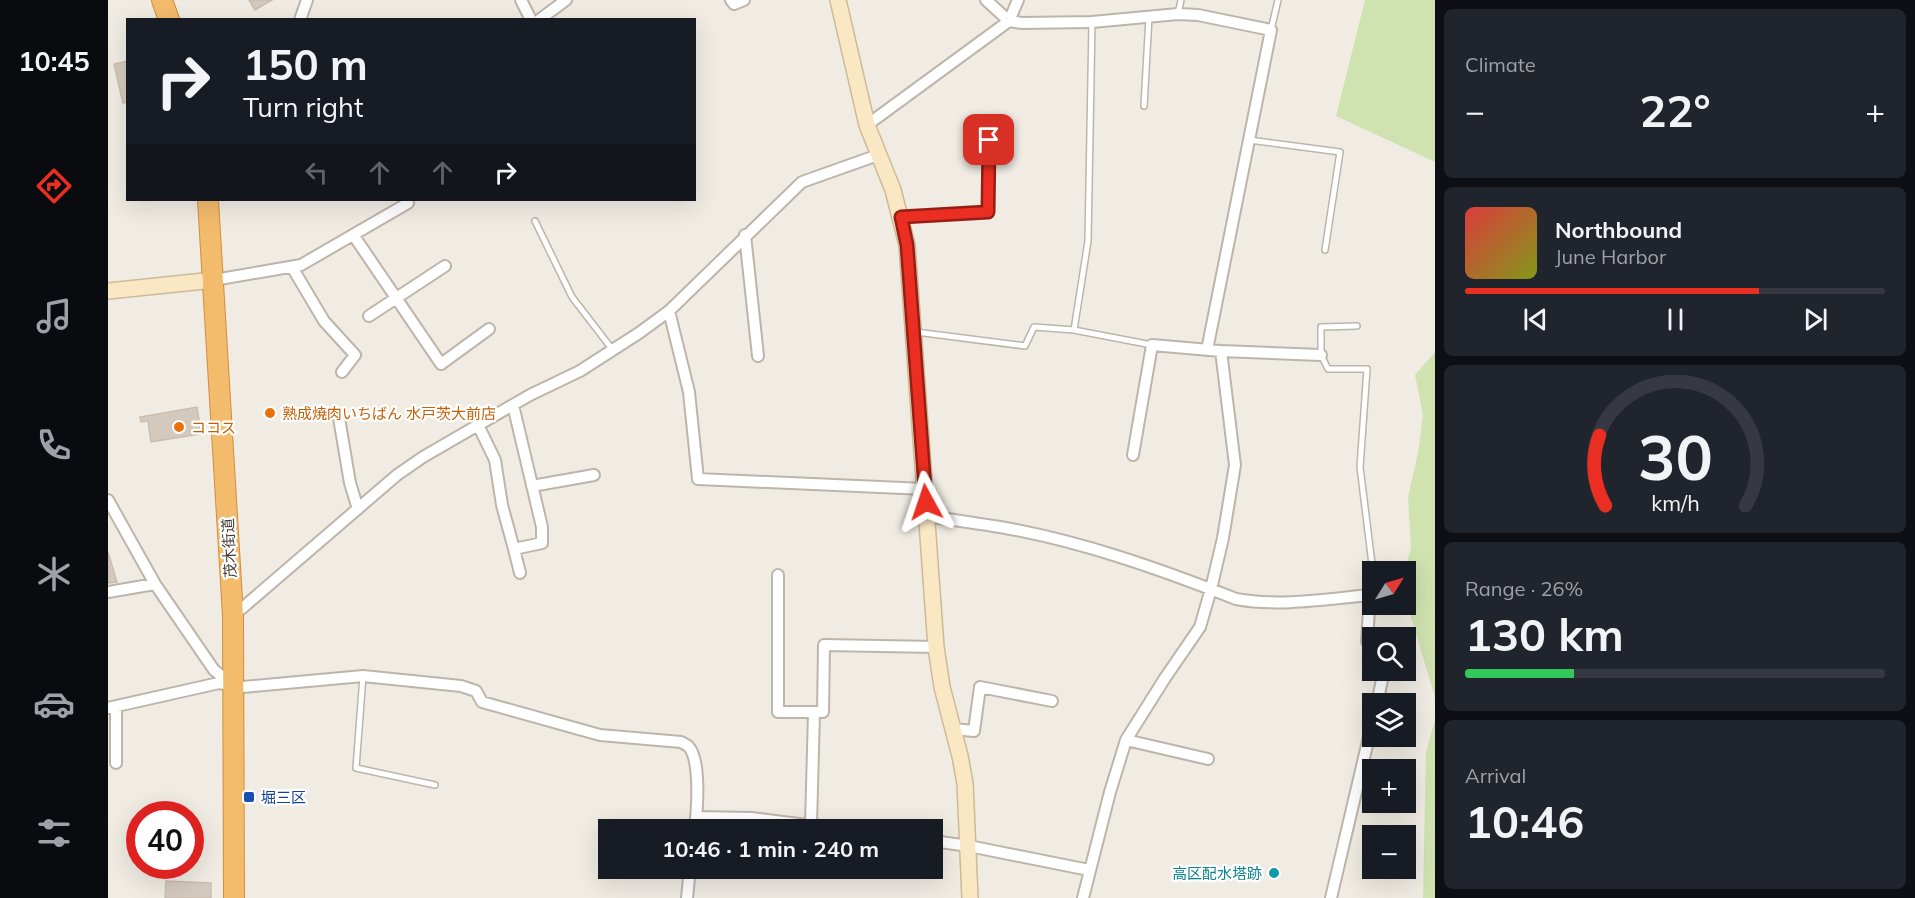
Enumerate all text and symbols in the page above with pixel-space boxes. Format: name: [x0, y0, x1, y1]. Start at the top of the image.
text: 150 m: [243, 38, 368, 91]
icon: right: [144, 42, 222, 120]
text: 10:45: [18, 44, 90, 78]
text: Climate: [1465, 52, 1536, 77]
text: 22°: [1639, 82, 1711, 138]
text: Turn right: [243, 90, 363, 124]
text: −: [1465, 90, 1485, 131]
text: +: [1865, 90, 1885, 131]
pin: [963, 114, 1014, 165]
icon: arrive: [972, 123, 1005, 156]
icon: left: [300, 156, 333, 189]
icon: ahead: [363, 156, 396, 189]
icon: ahead: [426, 156, 459, 189]
icon: right: [489, 156, 522, 189]
icon: directions: [33, 165, 75, 207]
text: Northbound: [1555, 216, 1682, 244]
text: June Harbor: [1555, 244, 1666, 269]
icon: music: [33, 295, 75, 337]
icon: previous: [1519, 303, 1552, 336]
icon: pause: [1659, 303, 1692, 336]
icon: next: [1799, 303, 1832, 336]
place label: 熟成焼肉いちばん 水戸茨大前店: [282, 404, 496, 423]
marker: 熟成焼肉いちばん 水戸茨大前店: [263, 406, 277, 420]
text: 30: [1638, 417, 1712, 496]
place label: ココス: [191, 418, 236, 437]
marker: ココス: [172, 420, 186, 434]
icon: phone: [33, 424, 75, 466]
position arrow: [894, 470, 958, 534]
text: km/h: [1651, 489, 1699, 516]
street label: 茂木街道: [218, 518, 240, 578]
icon: climate: [33, 553, 75, 595]
north arrow: [1362, 561, 1416, 615]
map controls: [1362, 561, 1416, 879]
text: Range · 26%: [1465, 576, 1583, 601]
text: 130 km: [1465, 606, 1624, 662]
button: search: [1362, 627, 1416, 681]
icon: car: [33, 683, 75, 725]
button: layers: [1362, 693, 1416, 747]
button: +: [1362, 759, 1416, 813]
text: Arrival: [1465, 763, 1526, 788]
place label: 堀三区: [261, 788, 306, 807]
marker: 堀三区: [242, 790, 256, 804]
text: 10:46: [1465, 793, 1584, 849]
speed limit sign: 40: [126, 801, 204, 879]
icon: filters: [33, 812, 75, 854]
button: −: [1362, 825, 1416, 879]
text: 10:46 · 1 min · 240 m: [662, 835, 879, 863]
place label: 高区配水塔跡: [1172, 864, 1262, 883]
marker: 高区配水塔跡: [1267, 866, 1281, 880]

